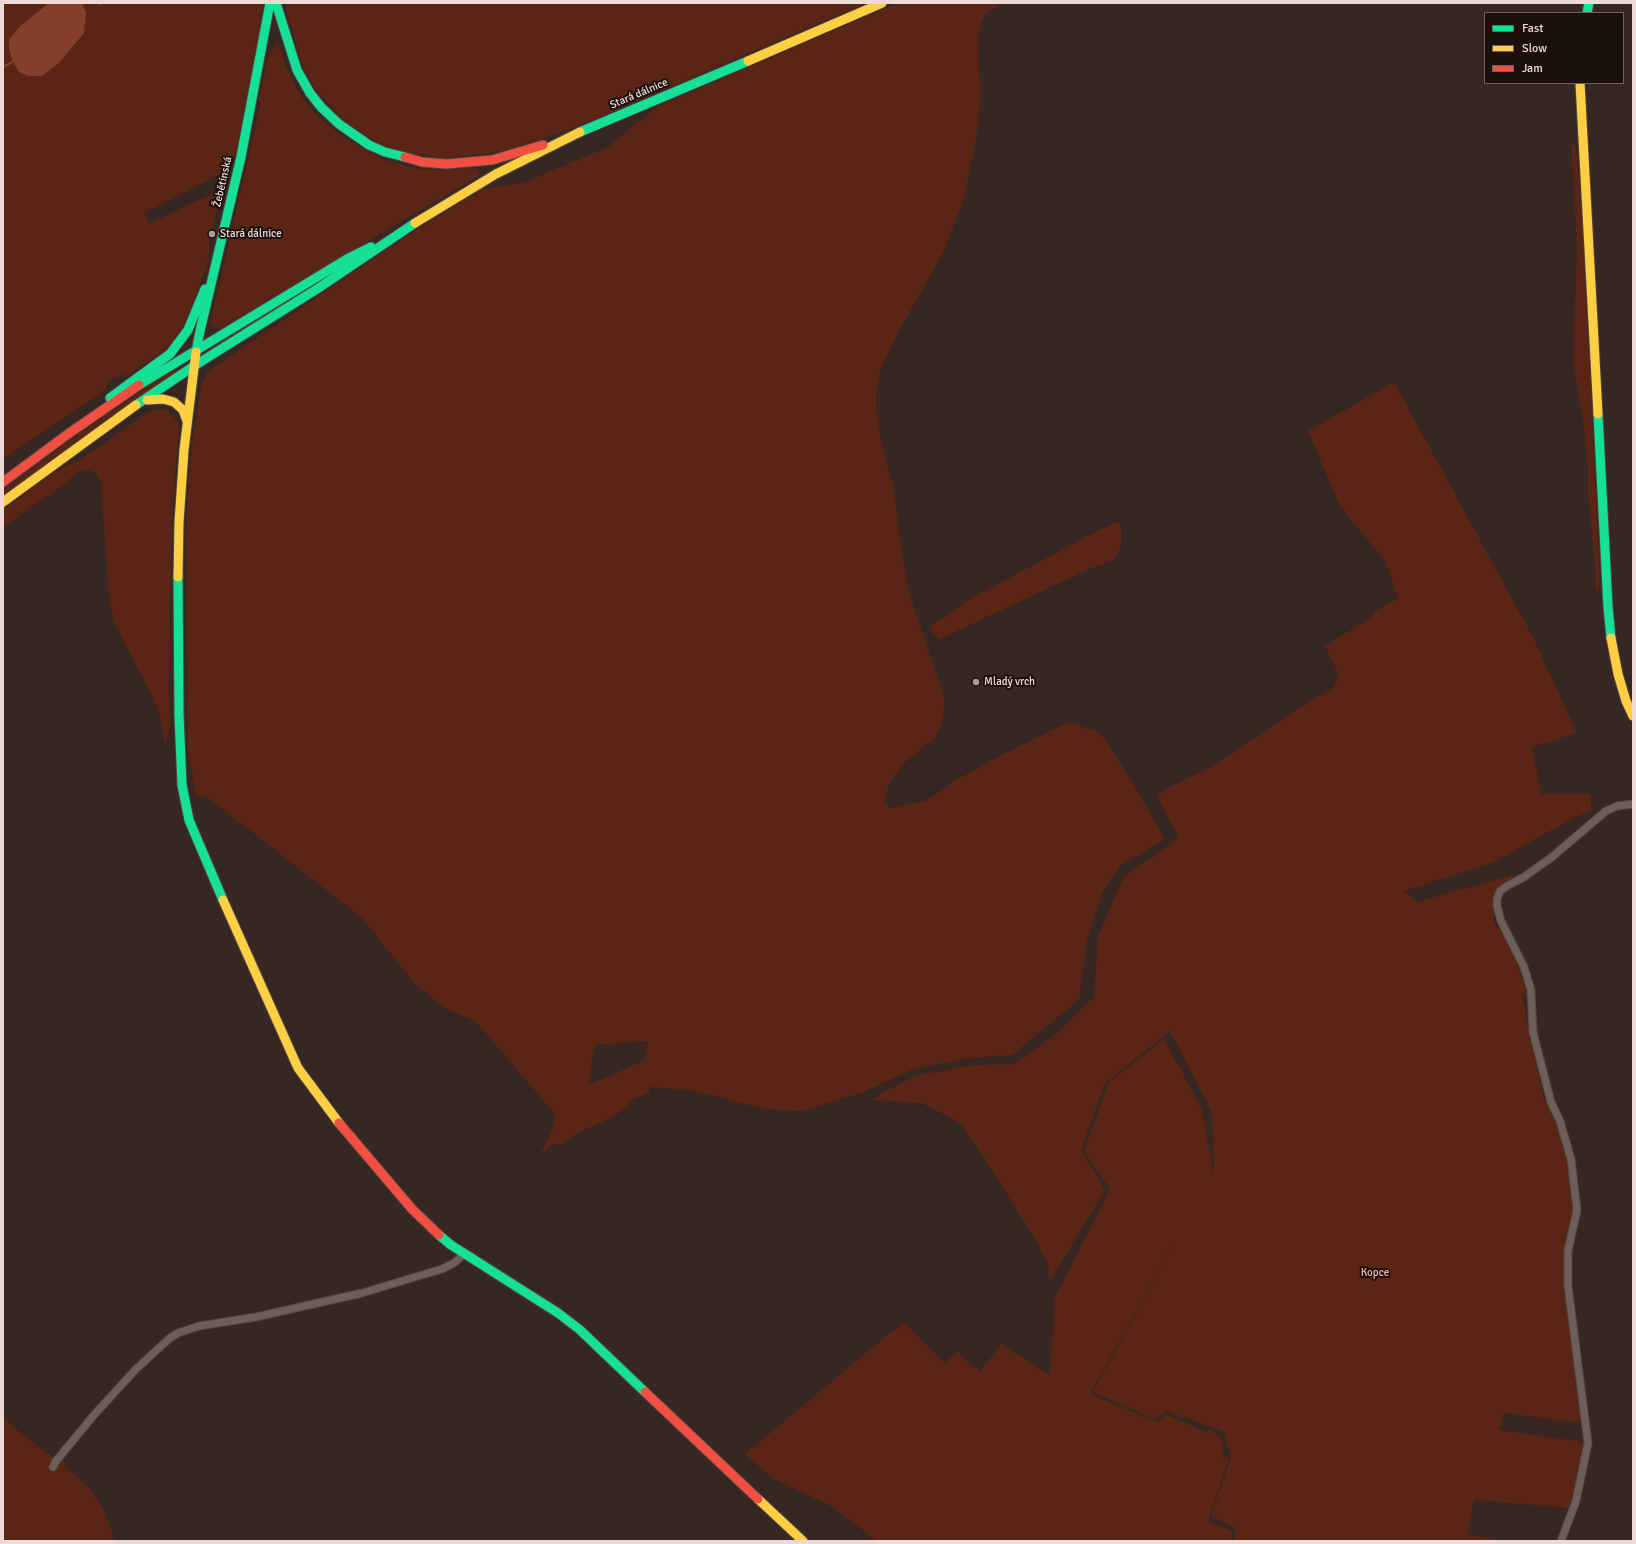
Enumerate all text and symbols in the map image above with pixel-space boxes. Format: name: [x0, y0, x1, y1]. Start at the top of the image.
legend: [1484, 12, 1624, 84]
text: Fast: [1522, 21, 1543, 36]
text: Slow: [1522, 41, 1547, 56]
text: Jam: [1522, 61, 1543, 76]
street label: Stará dálnice: [608, 76, 670, 112]
street label: Žebětínská: [211, 155, 235, 209]
place label: Stará dálnice: [220, 227, 282, 241]
marker: Stará dálnice: [207, 229, 217, 239]
place label: Mladý vrch: [984, 675, 1035, 689]
marker: Mladý vrch: [971, 677, 981, 687]
park label: Kopce: [1361, 1266, 1389, 1280]

